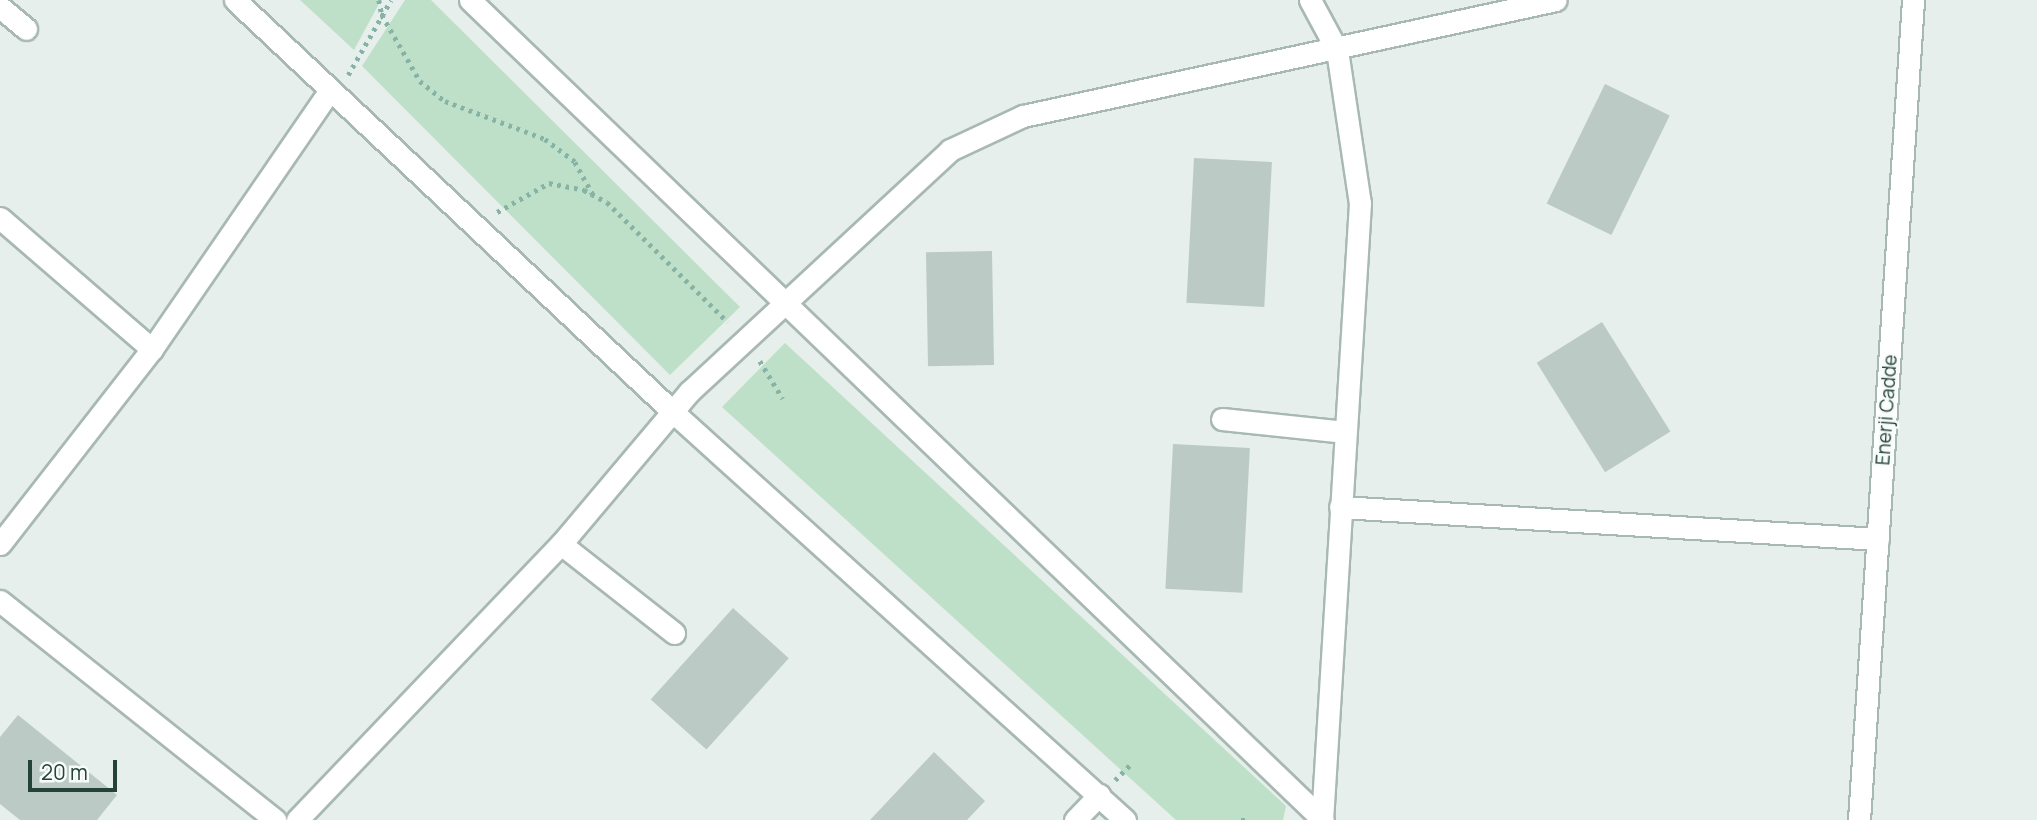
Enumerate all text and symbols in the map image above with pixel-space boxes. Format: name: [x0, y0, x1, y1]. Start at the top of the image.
street label: Enerji Cadde: [1872, 354, 1902, 466]
scale bar: [32, 746, 121, 790]
text: 20 m: [41, 758, 88, 786]

